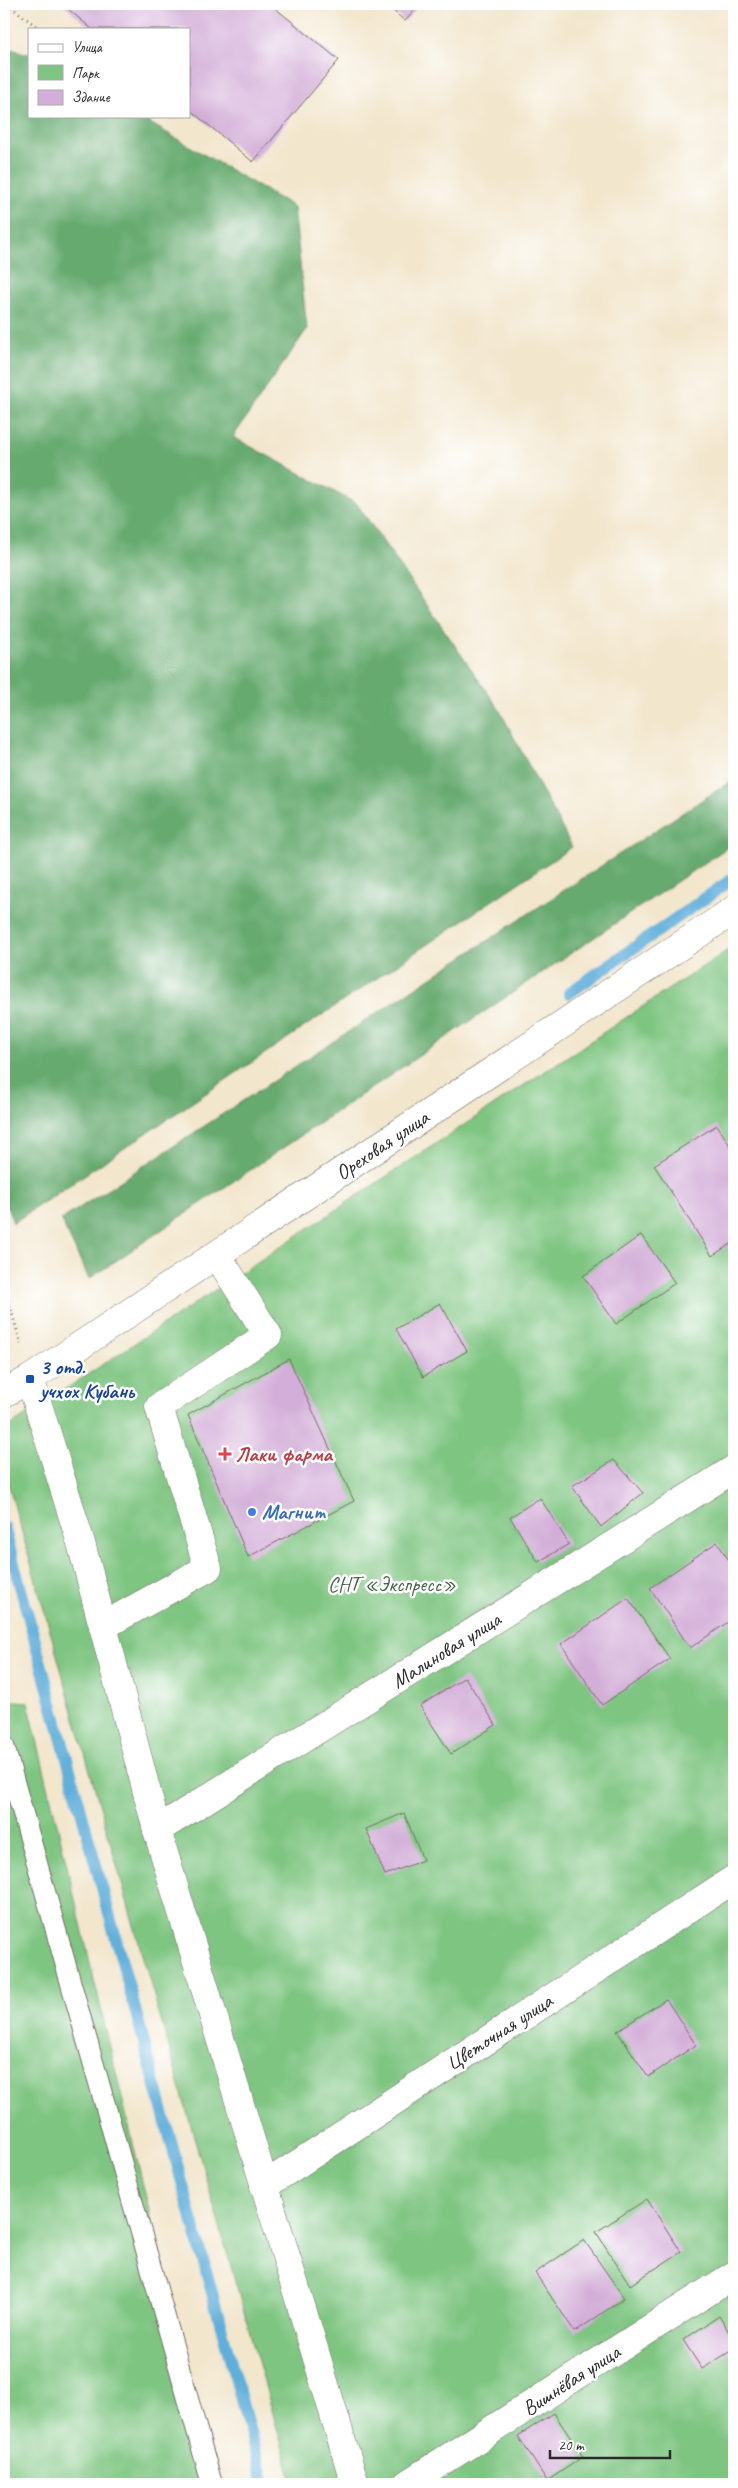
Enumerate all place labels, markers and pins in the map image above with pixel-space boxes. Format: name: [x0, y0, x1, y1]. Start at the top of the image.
place label: 3 отд. учхох Кубань: [38, 1354, 136, 1404]
marker: 3 отд. учхох Кубань: [24, 1373, 36, 1385]
place label: Лаки фарма: [235, 1441, 333, 1467]
marker: Лаки фарма: [219, 1448, 231, 1460]
place label: Магнит: [262, 1499, 327, 1525]
marker: Магнит: [246, 1506, 258, 1518]

